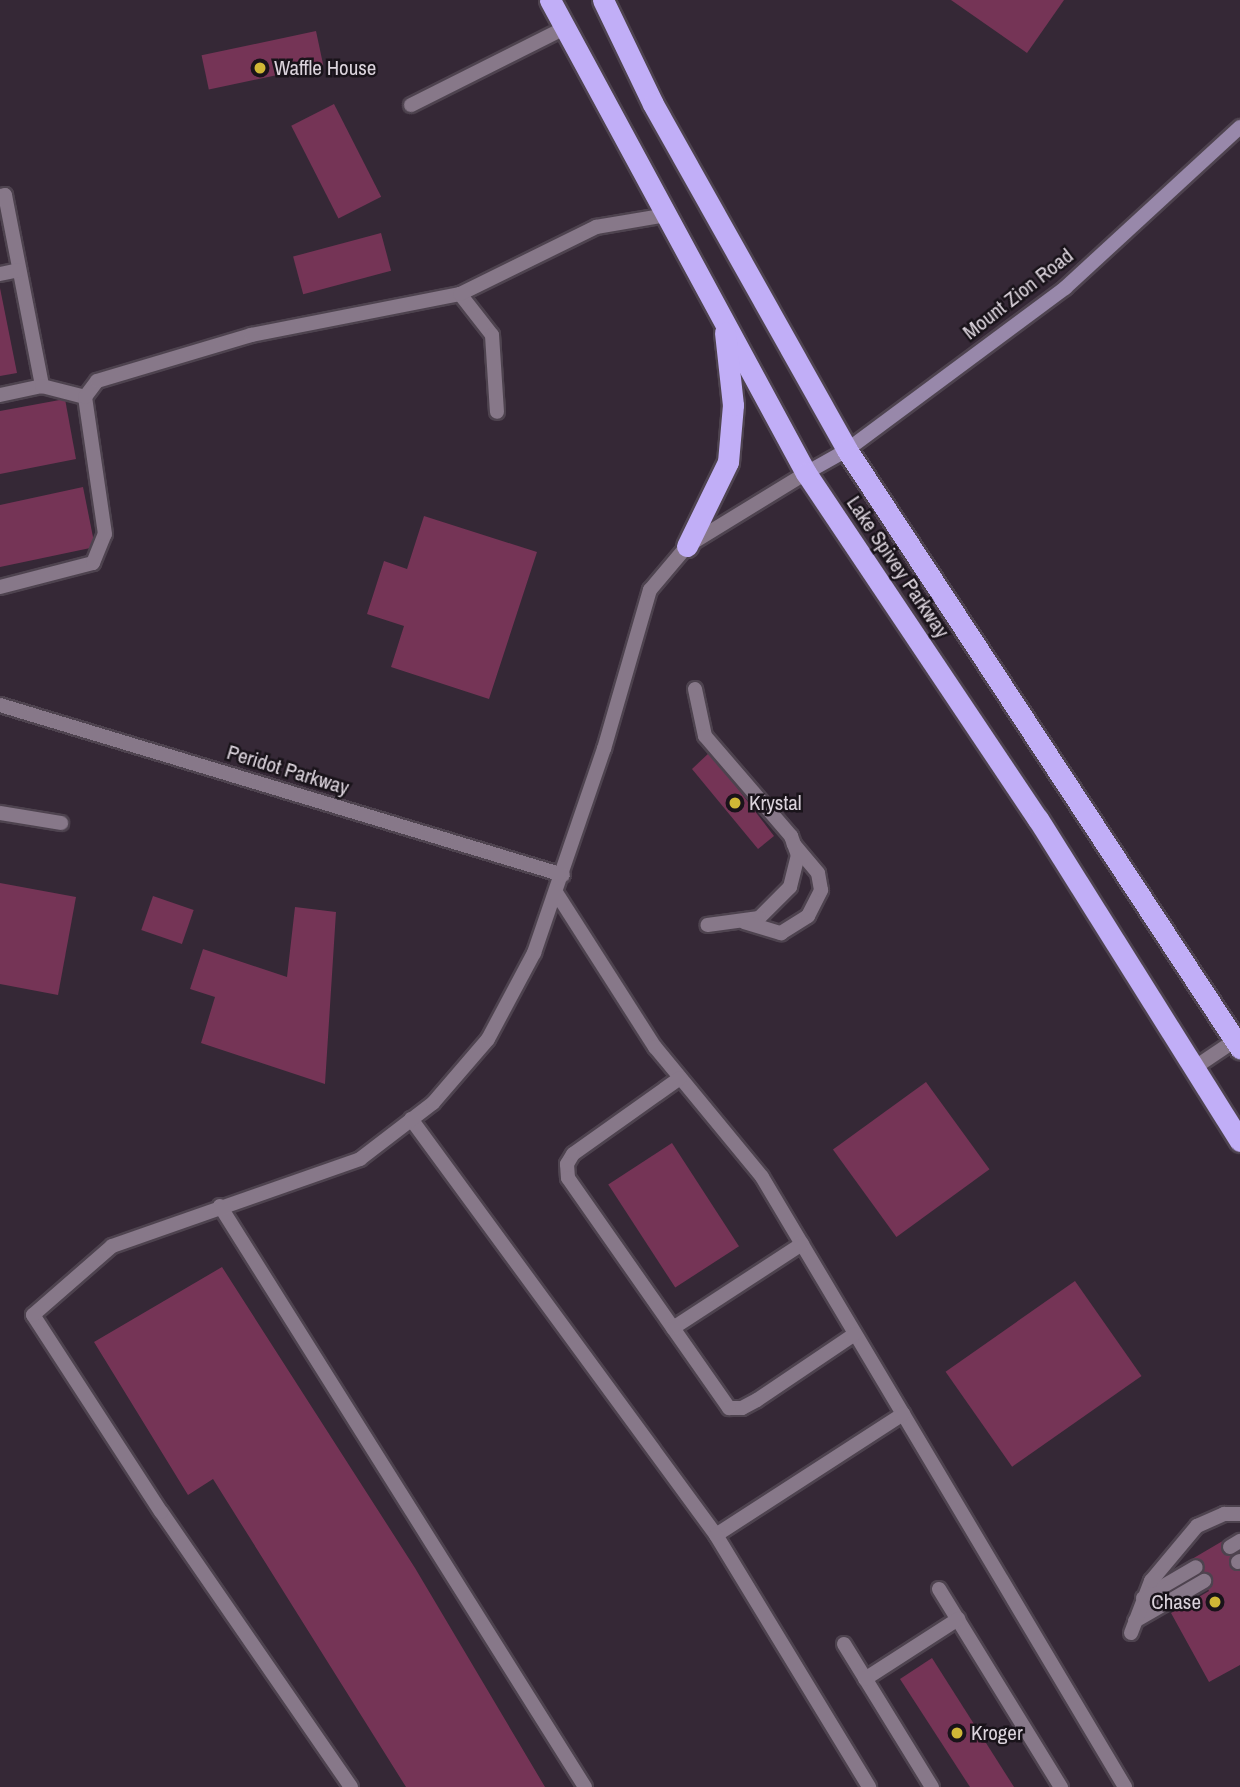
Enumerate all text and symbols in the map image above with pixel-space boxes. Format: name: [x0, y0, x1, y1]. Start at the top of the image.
place label: Waffle House: [274, 55, 376, 81]
marker: Waffle House: [252, 60, 268, 76]
street label: Mount Zion Road: [958, 243, 1078, 345]
street label: Lake Spivey Parkway: [841, 491, 955, 643]
street label: Peridot Parkway: [224, 739, 352, 801]
place label: Krystal: [749, 790, 802, 816]
marker: Krystal: [727, 795, 743, 811]
place label: Chase: [1151, 1589, 1201, 1615]
marker: Chase: [1207, 1594, 1223, 1610]
place label: Kroger: [971, 1720, 1023, 1746]
marker: Kroger: [949, 1725, 965, 1741]

